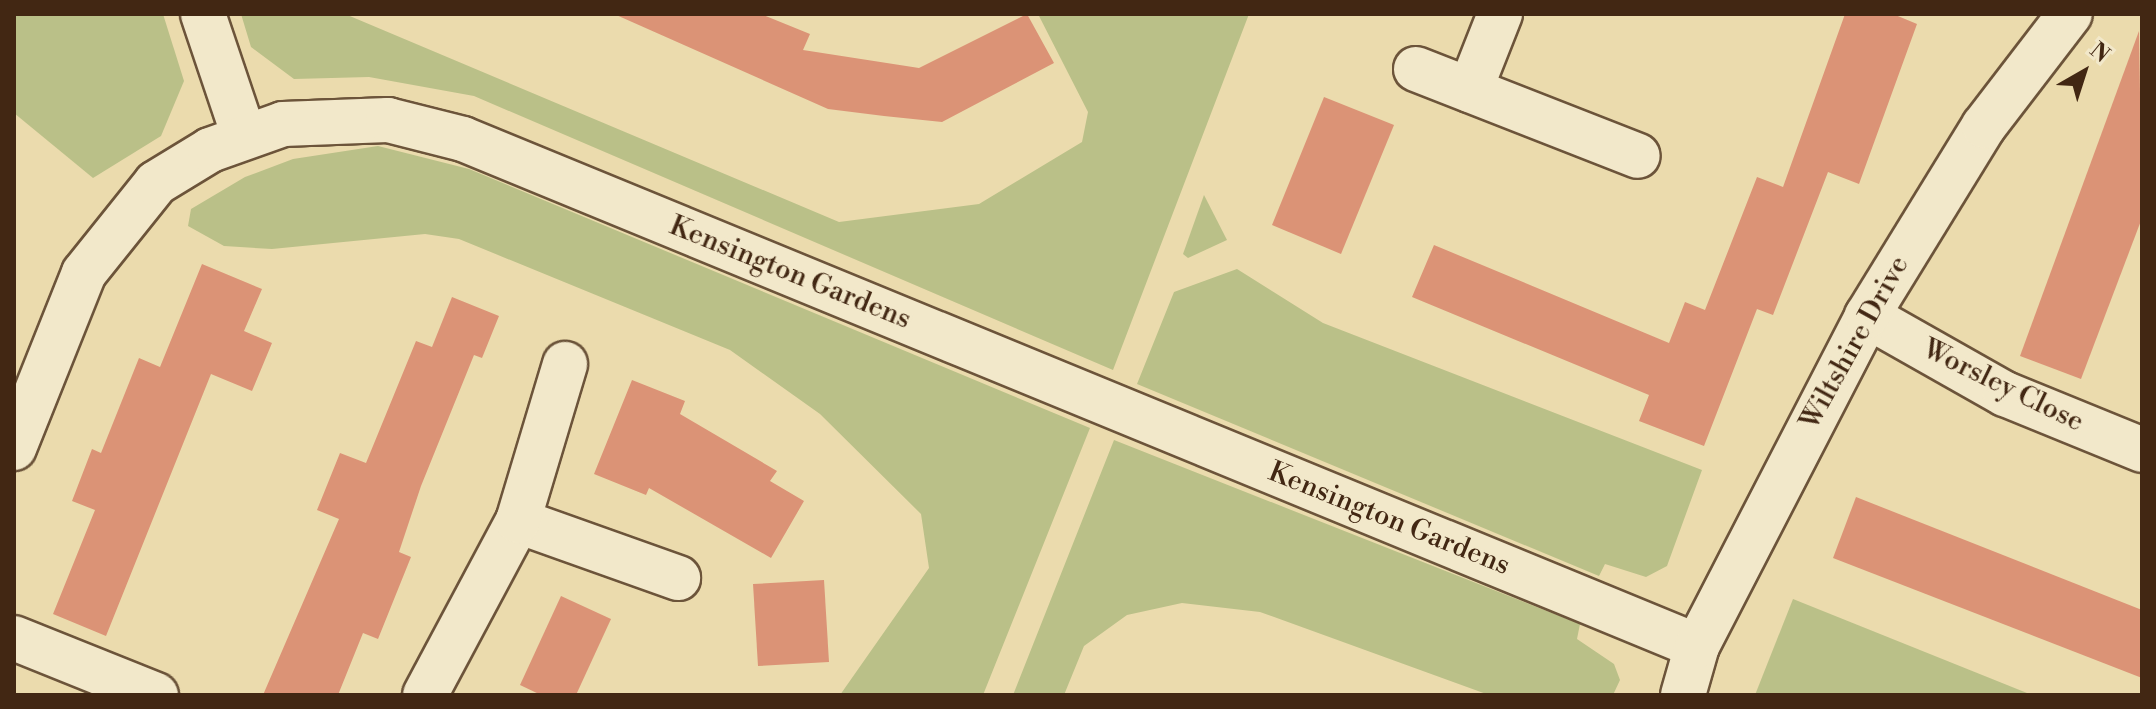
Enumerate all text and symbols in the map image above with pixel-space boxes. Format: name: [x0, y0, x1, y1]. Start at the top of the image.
north arrow: [2044, 32, 2124, 112]
text: N: [2084, 37, 2115, 69]
street label: Kensington Gardens: [664, 209, 916, 337]
street label: Wiltshire Drive: [1794, 250, 1916, 436]
street label: Worsley Close: [1917, 333, 2089, 439]
street label: Kensington Gardens: [1263, 455, 1515, 583]

